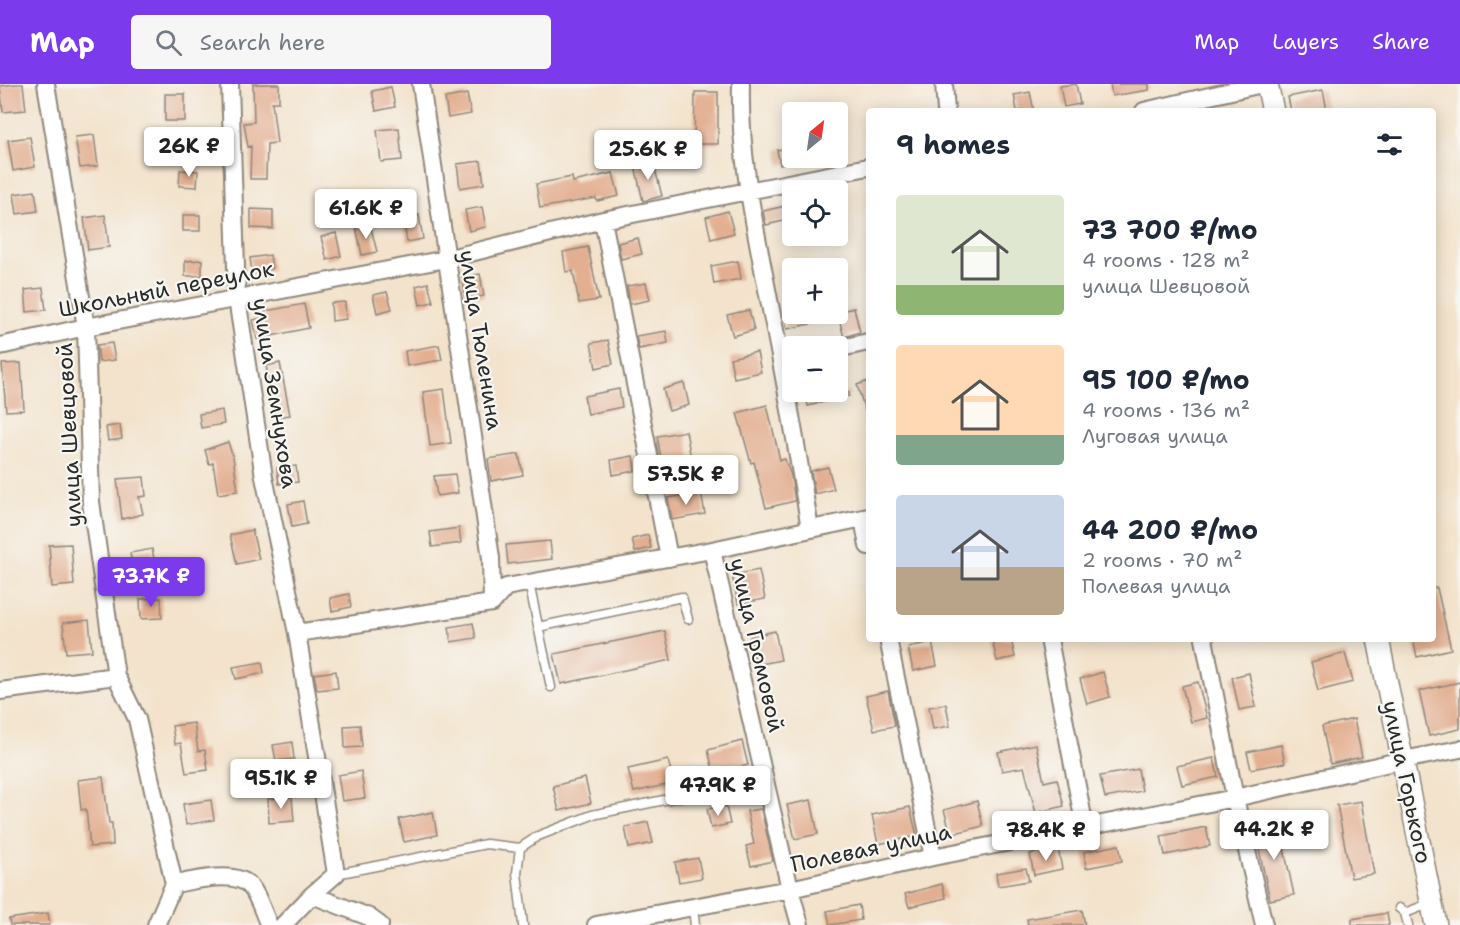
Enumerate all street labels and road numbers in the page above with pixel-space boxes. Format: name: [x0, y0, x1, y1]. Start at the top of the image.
street label: улица Тюленина: [452, 248, 510, 432]
street label: Школьный переулок: [56, 254, 276, 324]
street label: улица Земнухова: [246, 296, 304, 491]
street label: улица Шевцовой: [50, 342, 88, 528]
street label: улица Громовой: [723, 555, 791, 735]
street label: улица Горького: [1376, 698, 1438, 866]
street label: Полевая улица: [788, 817, 954, 879]

